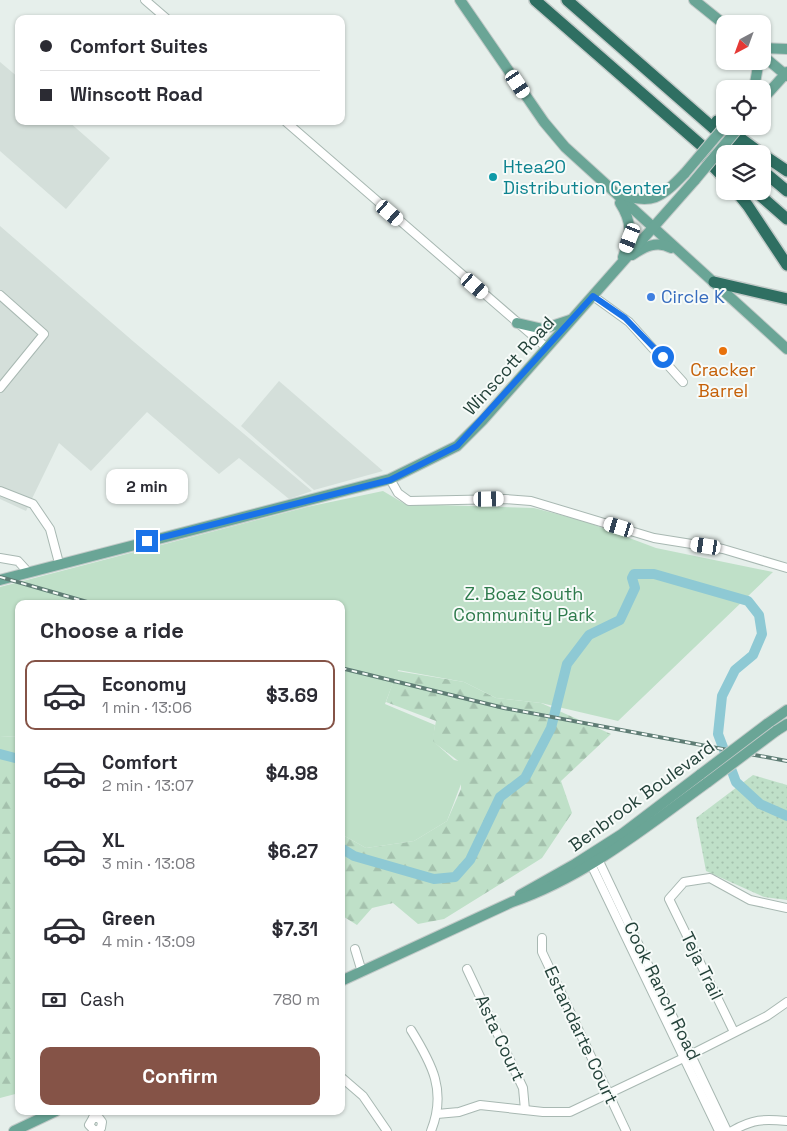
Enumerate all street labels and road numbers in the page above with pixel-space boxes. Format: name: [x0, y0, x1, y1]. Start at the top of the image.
street label: Winscott Road: [458, 311, 559, 420]
street label: Benbrook Boulevard: [564, 735, 719, 856]
street label: Cook Ranch Road: [619, 918, 706, 1064]
street label: Teja Trail: [676, 928, 729, 1004]
street label: Estandarte Court: [539, 962, 624, 1108]
street label: Asta Court: [470, 991, 530, 1085]

